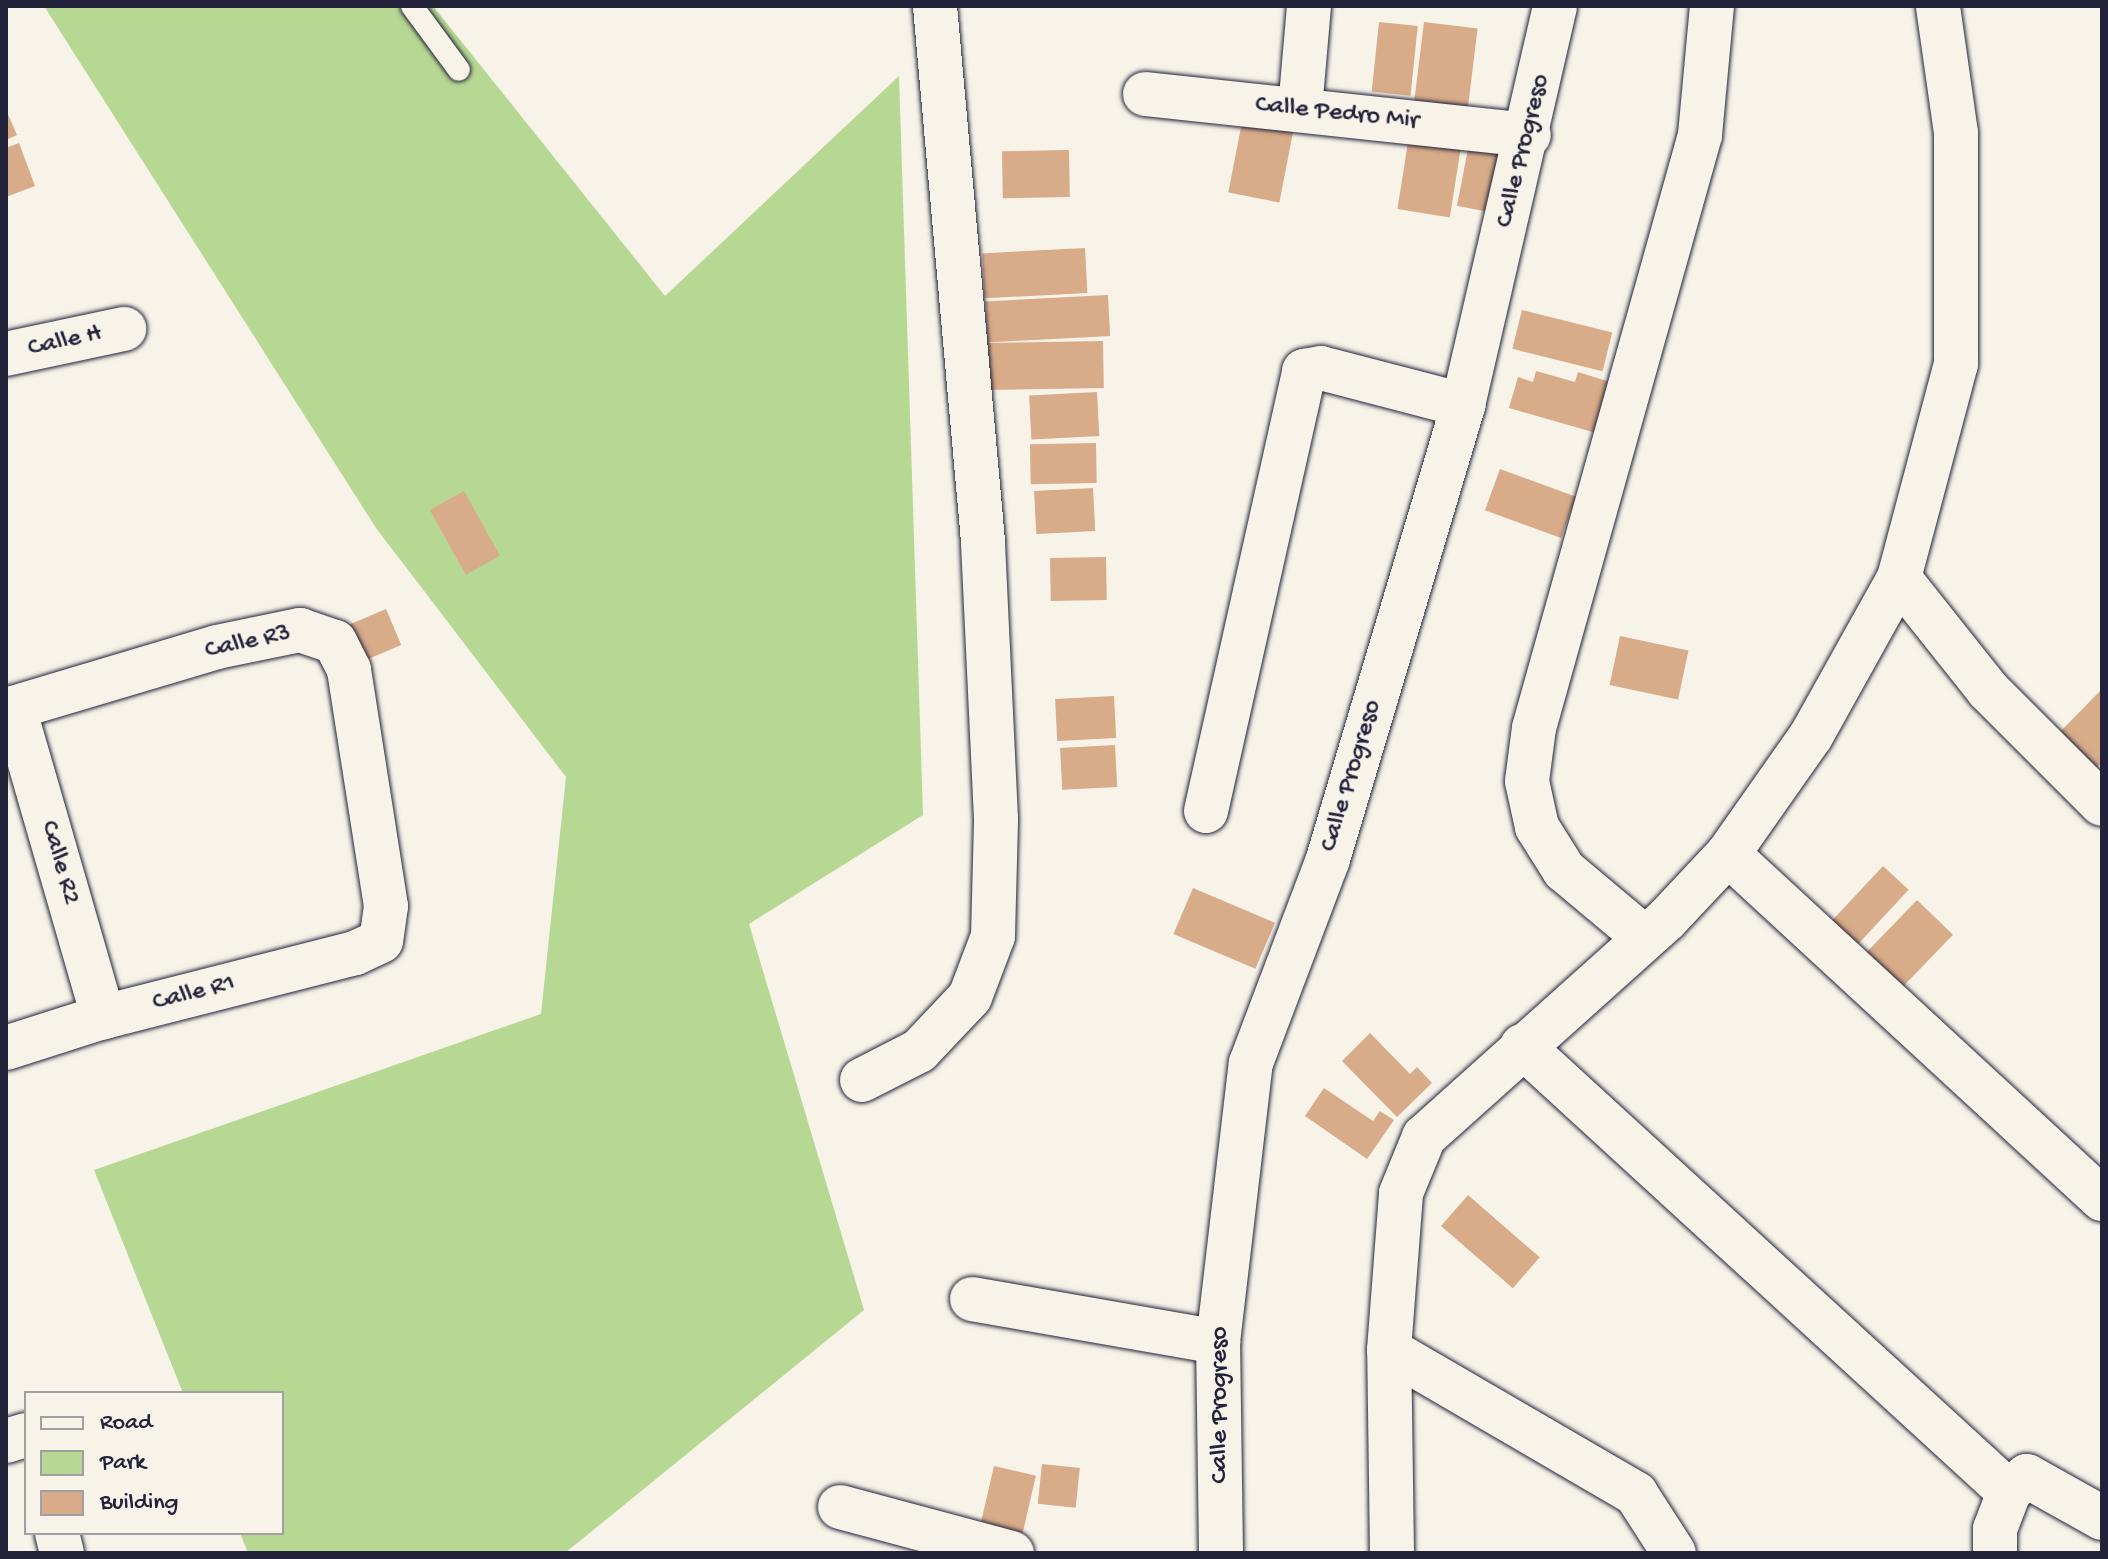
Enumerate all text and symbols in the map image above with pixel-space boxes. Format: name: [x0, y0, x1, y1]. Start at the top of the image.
street label: Calle Progreso: [1490, 71, 1558, 231]
street label: Calle Pedro Mir: [1254, 90, 1420, 138]
street label: Calle H: [25, 319, 105, 365]
street label: Calle R3: [202, 619, 294, 667]
street label: Calle Progreso: [1314, 696, 1390, 856]
street label: Calle R2: [32, 817, 86, 909]
street label: Calle R1: [150, 969, 238, 1019]
street label: Calle Progreso: [1205, 1326, 1237, 1484]
legend: [24, 1391, 284, 1535]
text: Road: [100, 1409, 152, 1438]
text: Park: [100, 1449, 146, 1478]
text: Building: [100, 1489, 178, 1518]

